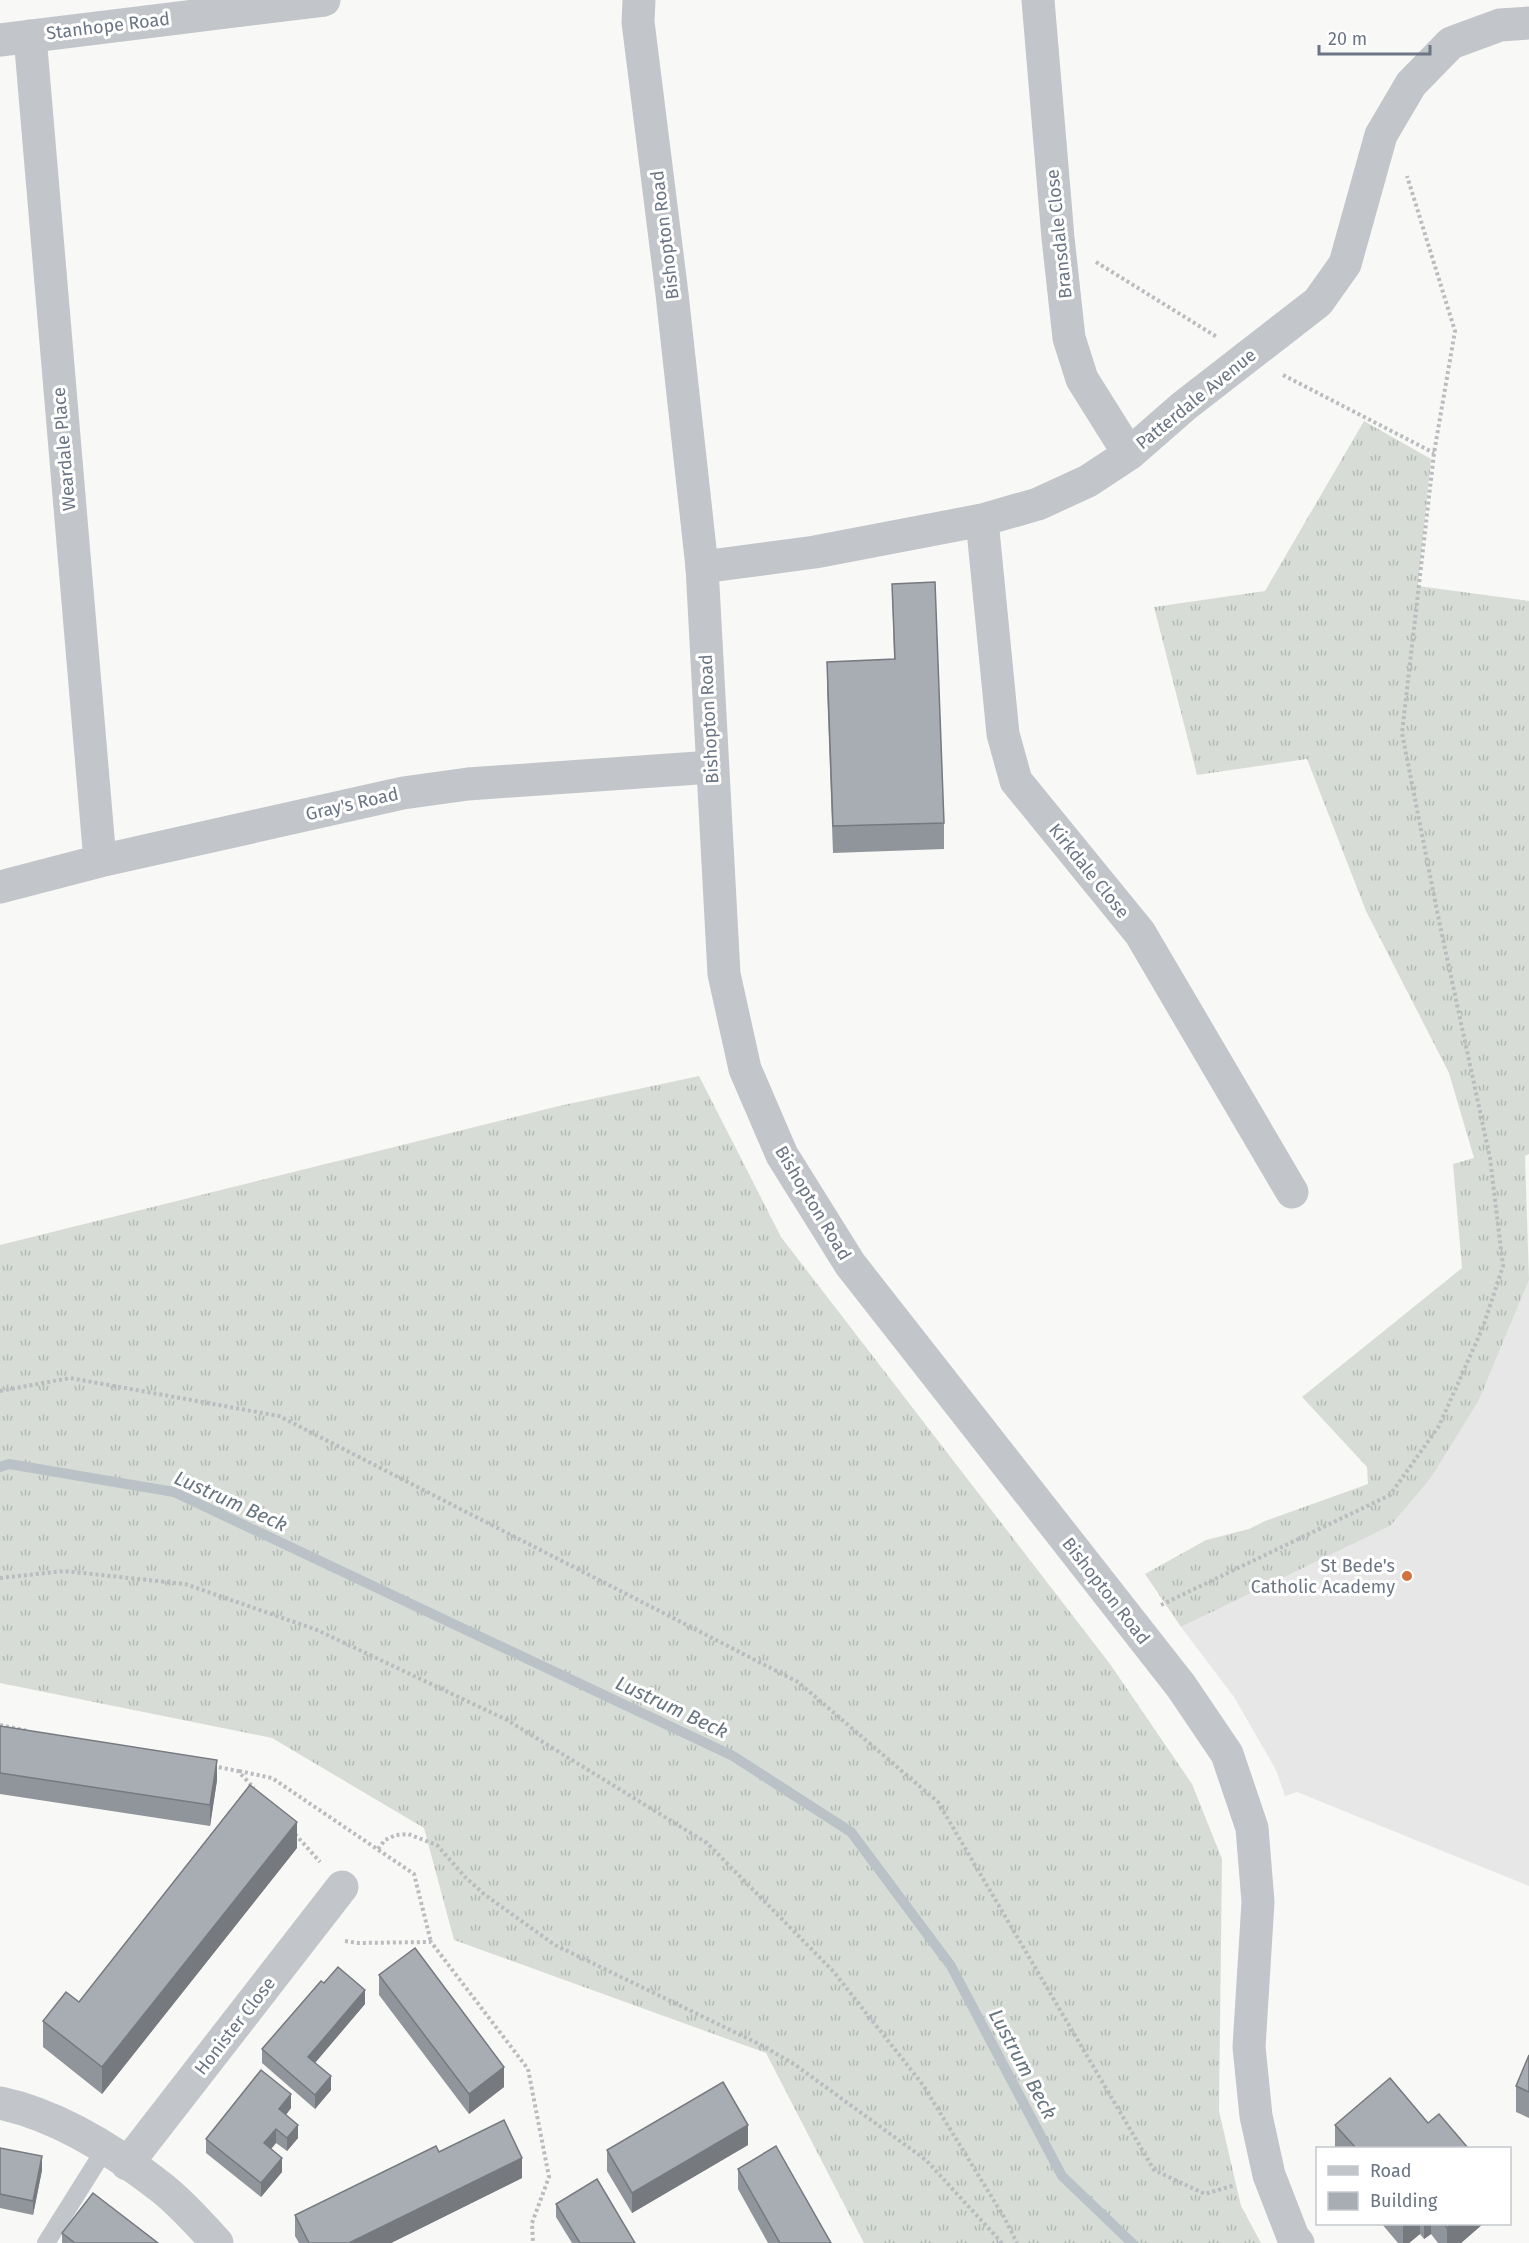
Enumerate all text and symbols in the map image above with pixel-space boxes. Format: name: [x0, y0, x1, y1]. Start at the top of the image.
street label: Stanhope Road: [45, 8, 171, 44]
scale bar: [1319, 18, 1430, 56]
text: 20 m: [1328, 28, 1367, 50]
street label: Bransdale Close: [1041, 168, 1077, 300]
street label: Bishopton Road: [646, 169, 684, 301]
street label: Patterdale Avenue: [1132, 344, 1260, 454]
street label: Weardale Place: [48, 386, 80, 512]
street label: Bishopton Road: [695, 654, 723, 784]
street label: Gray's Road: [303, 783, 401, 825]
street label: Kirkdale Close: [1044, 819, 1134, 923]
street label: Bishopton Road: [770, 1142, 856, 1264]
water label: Lustrum Beck: [171, 1465, 291, 1537]
street label: Bishopton Road: [1057, 1533, 1155, 1649]
place label: St Bede's Catholic Academy: [1251, 1555, 1395, 1598]
marker: St Bede's Catholic Academy: [1400, 1569, 1414, 1583]
water label: Lustrum Beck: [612, 1670, 732, 1744]
street label: Honister Close: [190, 1973, 280, 2079]
water label: Lustrum Beck: [984, 2005, 1062, 2123]
legend: [1316, 2147, 1511, 2225]
text: Road: [1370, 2160, 1412, 2182]
text: Building: [1370, 2190, 1438, 2212]

